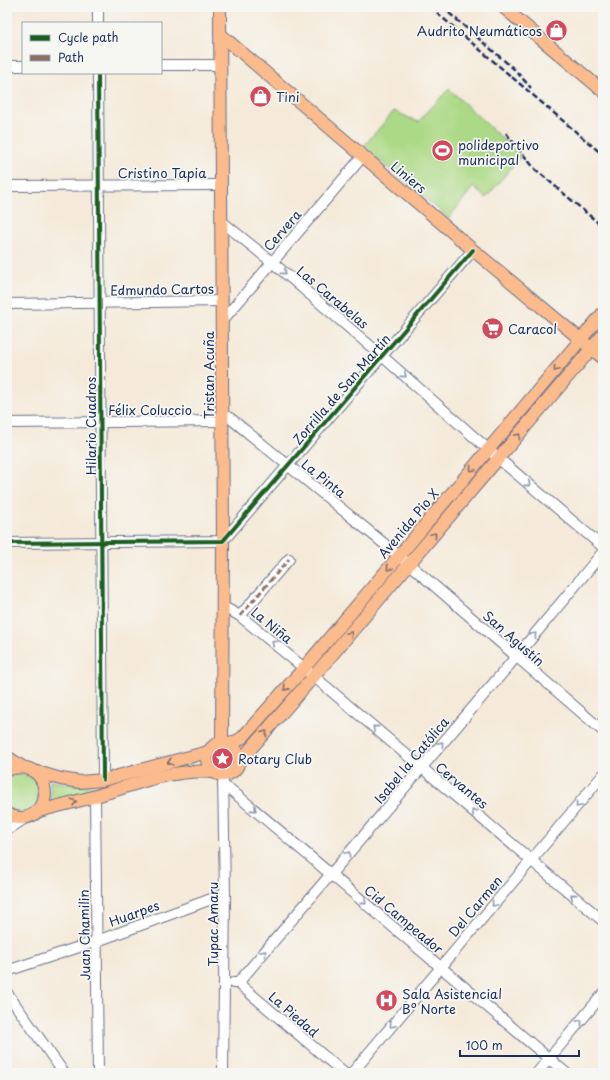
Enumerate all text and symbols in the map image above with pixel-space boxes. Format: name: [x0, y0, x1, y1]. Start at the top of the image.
shop icon: Audrito Neumáticos: [544, 17, 570, 43]
place label: Audrito Neumáticos: [417, 21, 542, 40]
legend: [22, 22, 162, 74]
text: Cycle path: [58, 28, 119, 46]
text: Path: [58, 48, 84, 66]
shop icon: Tini: [247, 83, 273, 109]
place label: Tini: [276, 87, 300, 106]
place label: polideportivo municipal: [458, 135, 539, 169]
sports icon: polideportivo municipal: [430, 138, 456, 164]
street label: Liniers: [387, 157, 431, 198]
street label: Cristino Tapia: [118, 163, 207, 182]
street label: Cervera: [259, 205, 305, 255]
street label: Las Carabelas: [293, 261, 373, 333]
one-way arrow: [279, 267, 287, 275]
street label: Edmundo Cartos: [110, 279, 214, 299]
supermarket icon: Caracol: [479, 315, 505, 341]
place label: Caracol: [508, 319, 557, 338]
street label: Tristan Acuña: [199, 330, 218, 419]
street label: Zorrilla de San Martín: [288, 330, 394, 448]
one-way arrow: [553, 364, 560, 372]
one-way arrow: [399, 370, 407, 377]
street label: Hilario Cuadros: [81, 377, 100, 475]
street label: Félix Coluccio: [108, 400, 192, 419]
one-way arrow: [513, 433, 520, 440]
street label: La Pinta: [298, 454, 351, 502]
one-way arrow: [470, 464, 477, 471]
one-way arrow: [524, 479, 531, 486]
street label: Avenida Pio X: [373, 484, 443, 562]
one-way arrow: [429, 532, 436, 539]
one-way arrow: [386, 564, 393, 571]
street label: La Niña: [247, 602, 297, 648]
street label: San Agustín: [479, 606, 549, 670]
one-way arrow: [345, 631, 352, 639]
one-way arrow: [530, 632, 537, 639]
one-way arrow: [271, 641, 278, 648]
one-way arrow: [283, 683, 290, 691]
street label: Isabel la Católica: [369, 712, 453, 807]
one-way arrow: [372, 726, 379, 733]
one-way arrow: [260, 730, 267, 737]
one-way arrow: [437, 742, 444, 749]
place icon: Rotary Club: [210, 745, 236, 771]
place label: Rotary Club: [238, 749, 312, 768]
one-way arrow: [167, 757, 174, 766]
street label: Cervantes: [432, 757, 492, 813]
one-way arrow: [70, 798, 77, 807]
one-way arrow: [575, 800, 582, 808]
one-way arrow: [250, 805, 257, 812]
one-way arrow: [471, 810, 479, 817]
one-way arrow: [344, 852, 351, 859]
street label: Del Carmen: [444, 871, 506, 941]
street label: Cid Campeador: [361, 880, 448, 958]
street label: Tupac Amaru: [203, 882, 222, 966]
street label: Juan Chamilin: [74, 889, 94, 981]
one-way arrow: [571, 894, 578, 901]
street label: Huarpes: [106, 895, 162, 931]
one-way arrow: [360, 898, 367, 905]
one-way arrow: [491, 900, 498, 907]
one-way arrow: [259, 950, 266, 958]
place label: Sala Asistencial Bº Norte: [402, 984, 502, 1018]
street label: La Piedad: [265, 987, 323, 1041]
hospital icon: Sala Asistencial Bº Norte: [373, 987, 399, 1013]
one-way arrow: [575, 1019, 582, 1026]
one-way arrow: [390, 1021, 397, 1028]
scale bar: [460, 1032, 579, 1058]
text: 100 m: [466, 1036, 503, 1054]

